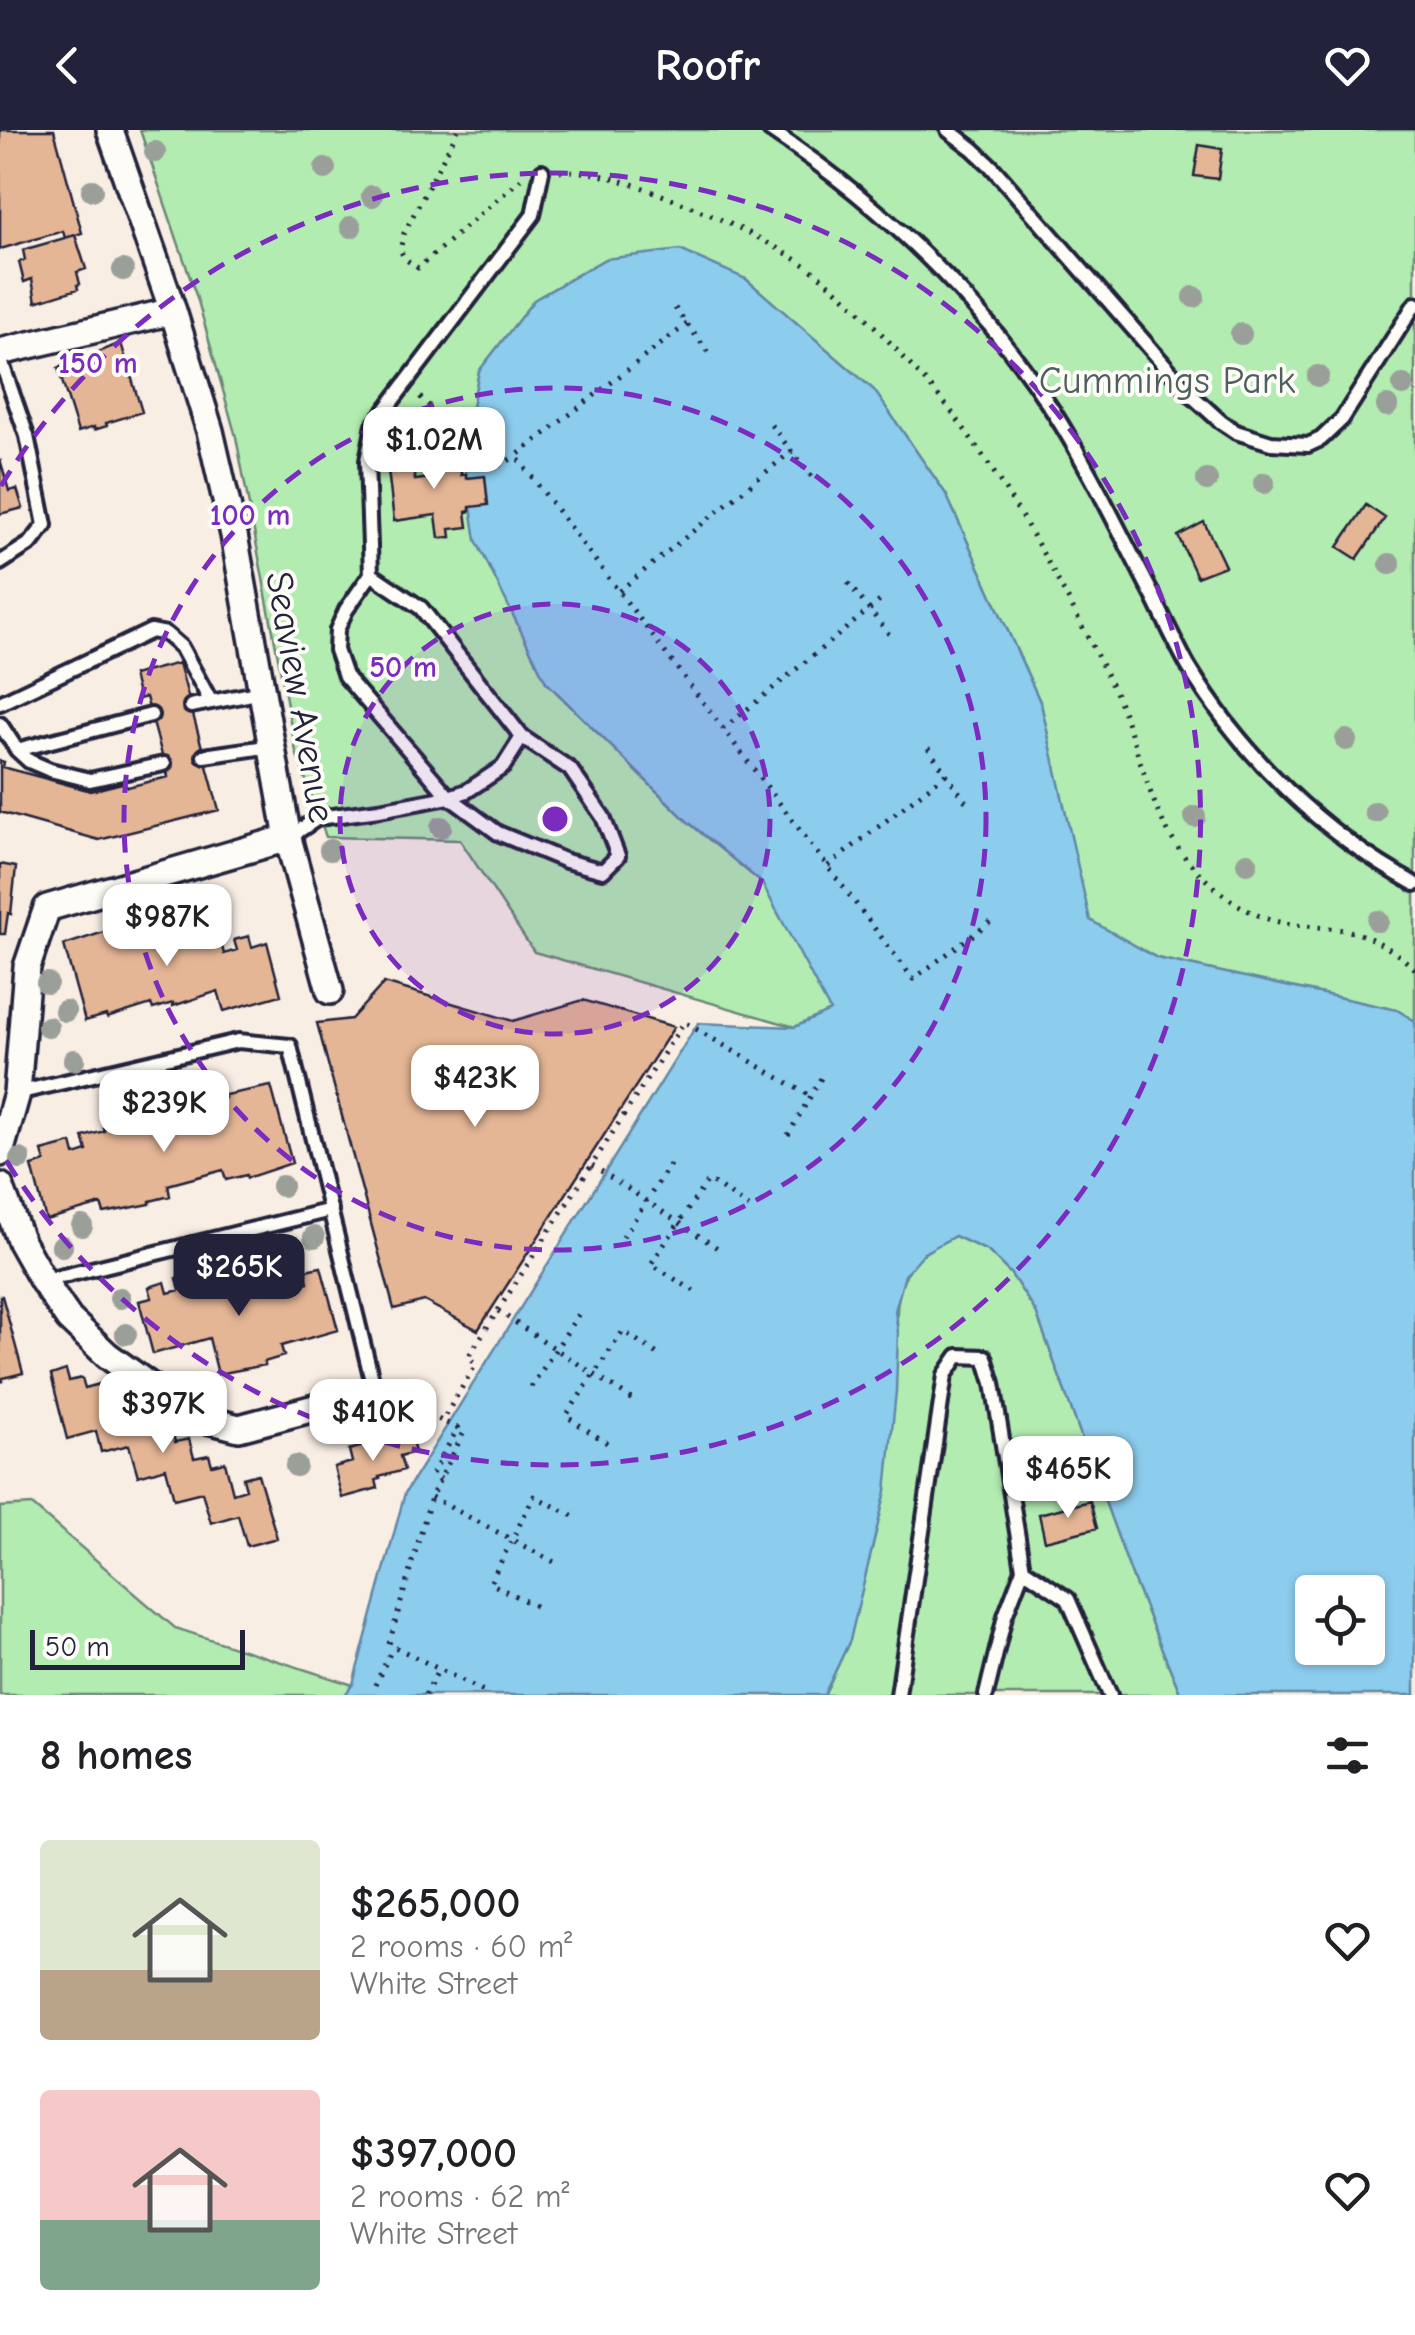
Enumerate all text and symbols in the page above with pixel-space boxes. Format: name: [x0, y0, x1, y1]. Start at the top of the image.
icon: back: [40, 38, 95, 93]
icon: heart: [1320, 38, 1375, 93]
text: Roofr: [655, 39, 760, 91]
text: 150 m: [58, 346, 138, 381]
park label: Cummings Park: [1039, 359, 1296, 403]
pin: $1.02M: [353, 407, 515, 492]
text: $1.02M: [385, 421, 483, 458]
text: 100 m: [210, 498, 290, 533]
street label: Seaview Avenue: [256, 568, 344, 826]
text: 50 m: [369, 650, 437, 685]
centre of rings: [537, 801, 573, 837]
pin: $987K: [97, 884, 237, 969]
text: $987K: [125, 898, 209, 935]
pin: $423K: [405, 1045, 545, 1130]
text: $423K: [433, 1059, 517, 1096]
pin: $239K: [94, 1070, 234, 1155]
text: $239K: [121, 1084, 207, 1121]
pin: $265K: [169, 1234, 309, 1319]
text: $265K: [196, 1248, 282, 1285]
pin: $397K: [93, 1371, 233, 1456]
pin: $410K: [303, 1379, 443, 1464]
text: $397K: [121, 1385, 205, 1422]
text: $410K: [331, 1393, 415, 1430]
pin: $465K: [998, 1436, 1138, 1521]
text: $465K: [1025, 1450, 1111, 1487]
map controls: [1295, 1575, 1385, 1665]
button: locate: [1295, 1575, 1385, 1665]
scale bar: [30, 1625, 245, 1670]
text: 50 m: [45, 1631, 110, 1663]
icon: filters: [1320, 1728, 1375, 1783]
text: 8 homes: [40, 1731, 192, 1780]
text: $265,000: [350, 1879, 521, 1928]
icon: home: [120, 1880, 240, 2000]
icon: heart: [1320, 1913, 1375, 1968]
text: 2 rooms · 60 m²: [350, 1928, 572, 1965]
text: White Street: [350, 1965, 517, 2002]
text: $397,000: [350, 2129, 517, 2178]
icon: home: [120, 2130, 240, 2250]
icon: heart: [1320, 2163, 1375, 2218]
text: 2 rooms · 62 m²: [350, 2178, 569, 2215]
text: White Street: [350, 2215, 517, 2252]

